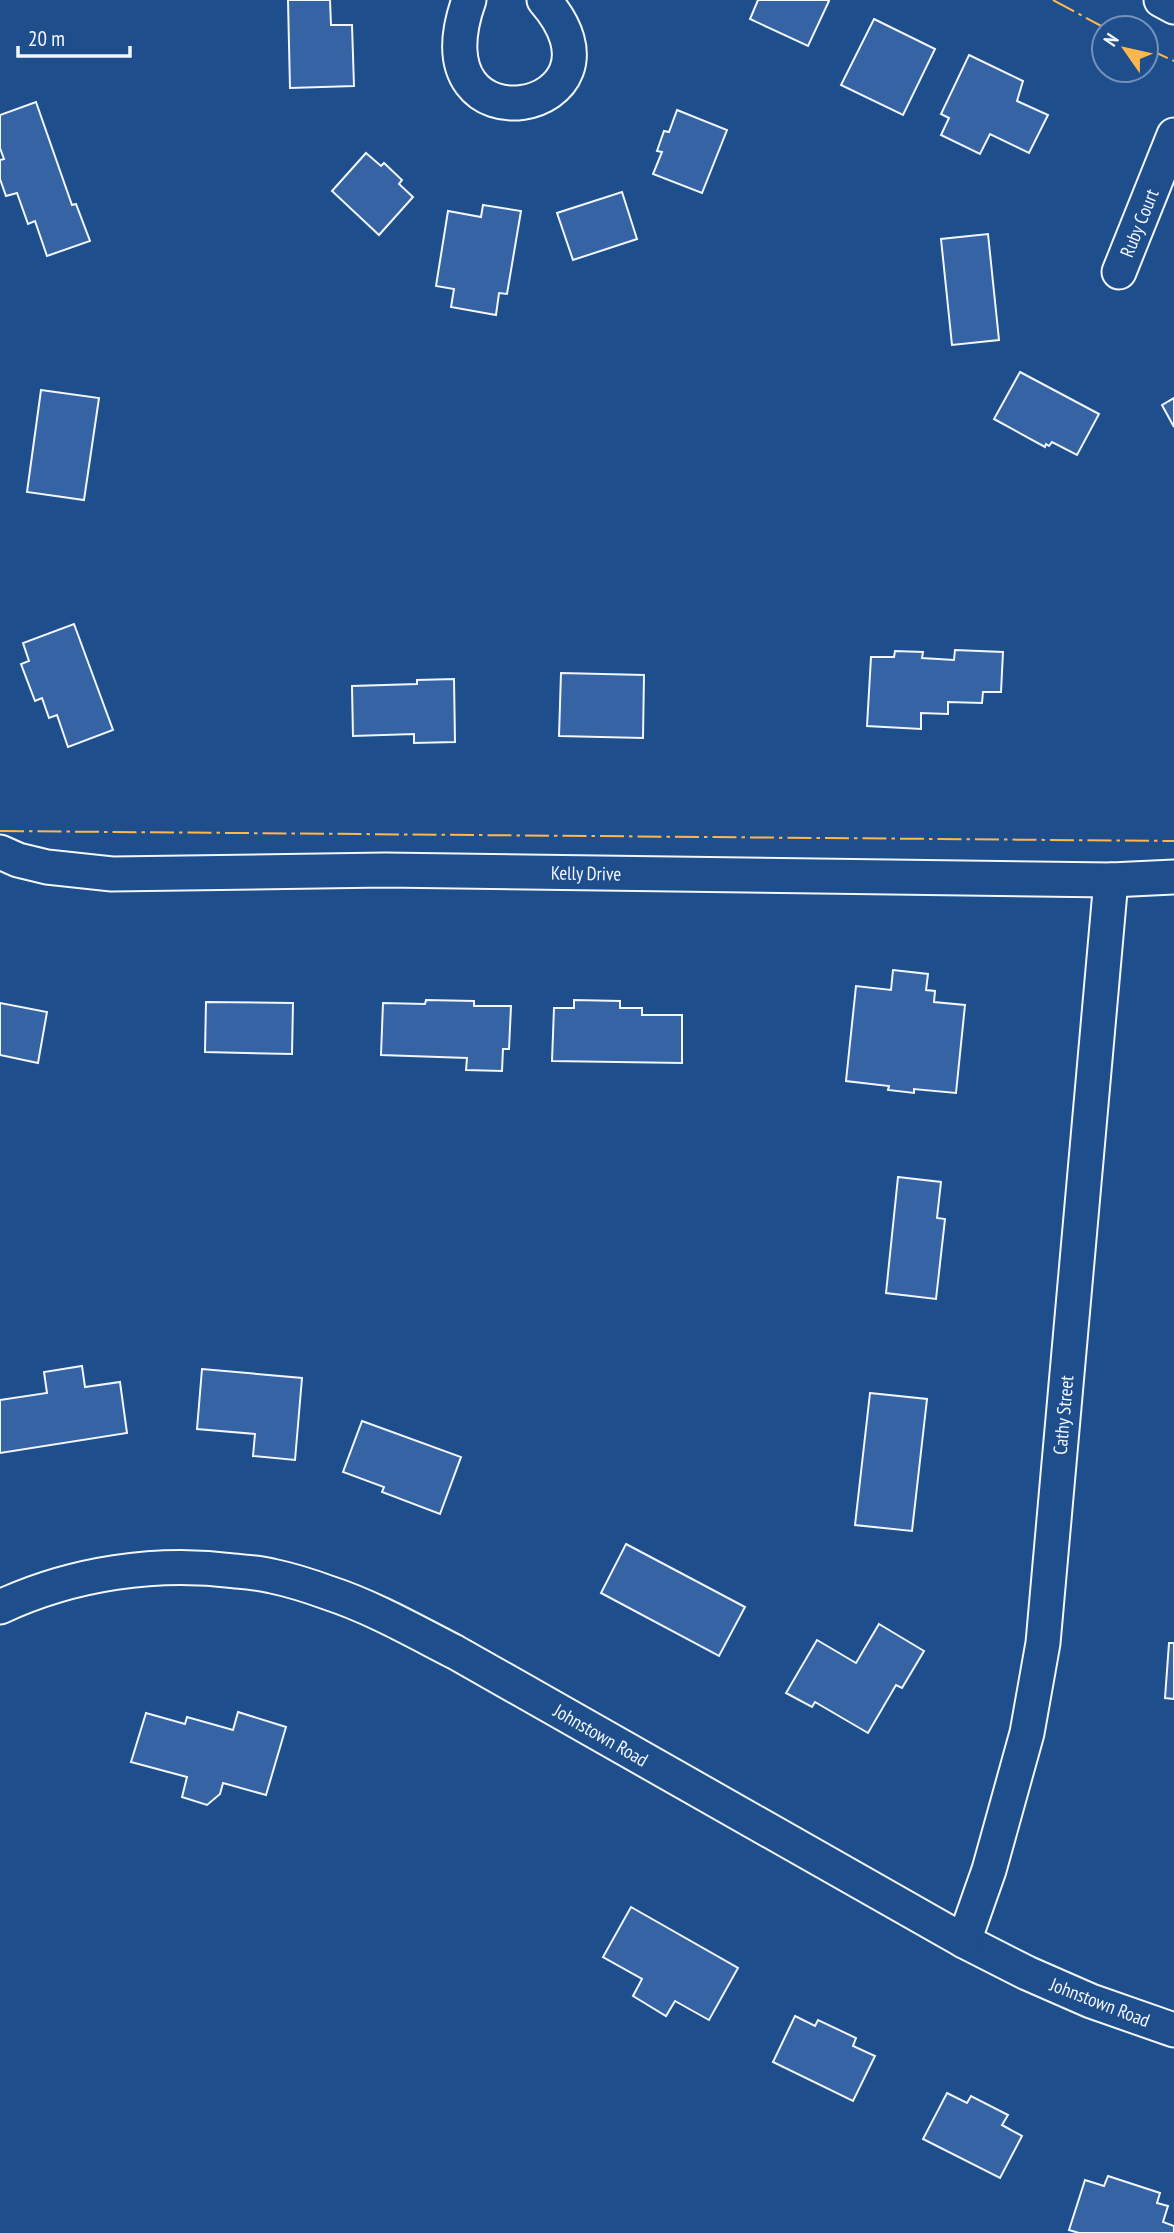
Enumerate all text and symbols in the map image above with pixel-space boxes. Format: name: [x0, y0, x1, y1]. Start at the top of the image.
scale bar: [18, 14, 130, 58]
north arrow: [1090, 14, 1160, 84]
text: 20 m: [28, 25, 65, 52]
text: N: [1098, 29, 1124, 50]
street label: Ruby Court: [1114, 185, 1164, 261]
street label: Kelly Drive: [551, 860, 622, 886]
street label: Cathy Street: [1048, 1374, 1078, 1456]
street label: Johnstown Road: [549, 1698, 652, 1772]
street label: Johnstown Road: [1046, 1972, 1153, 2032]

